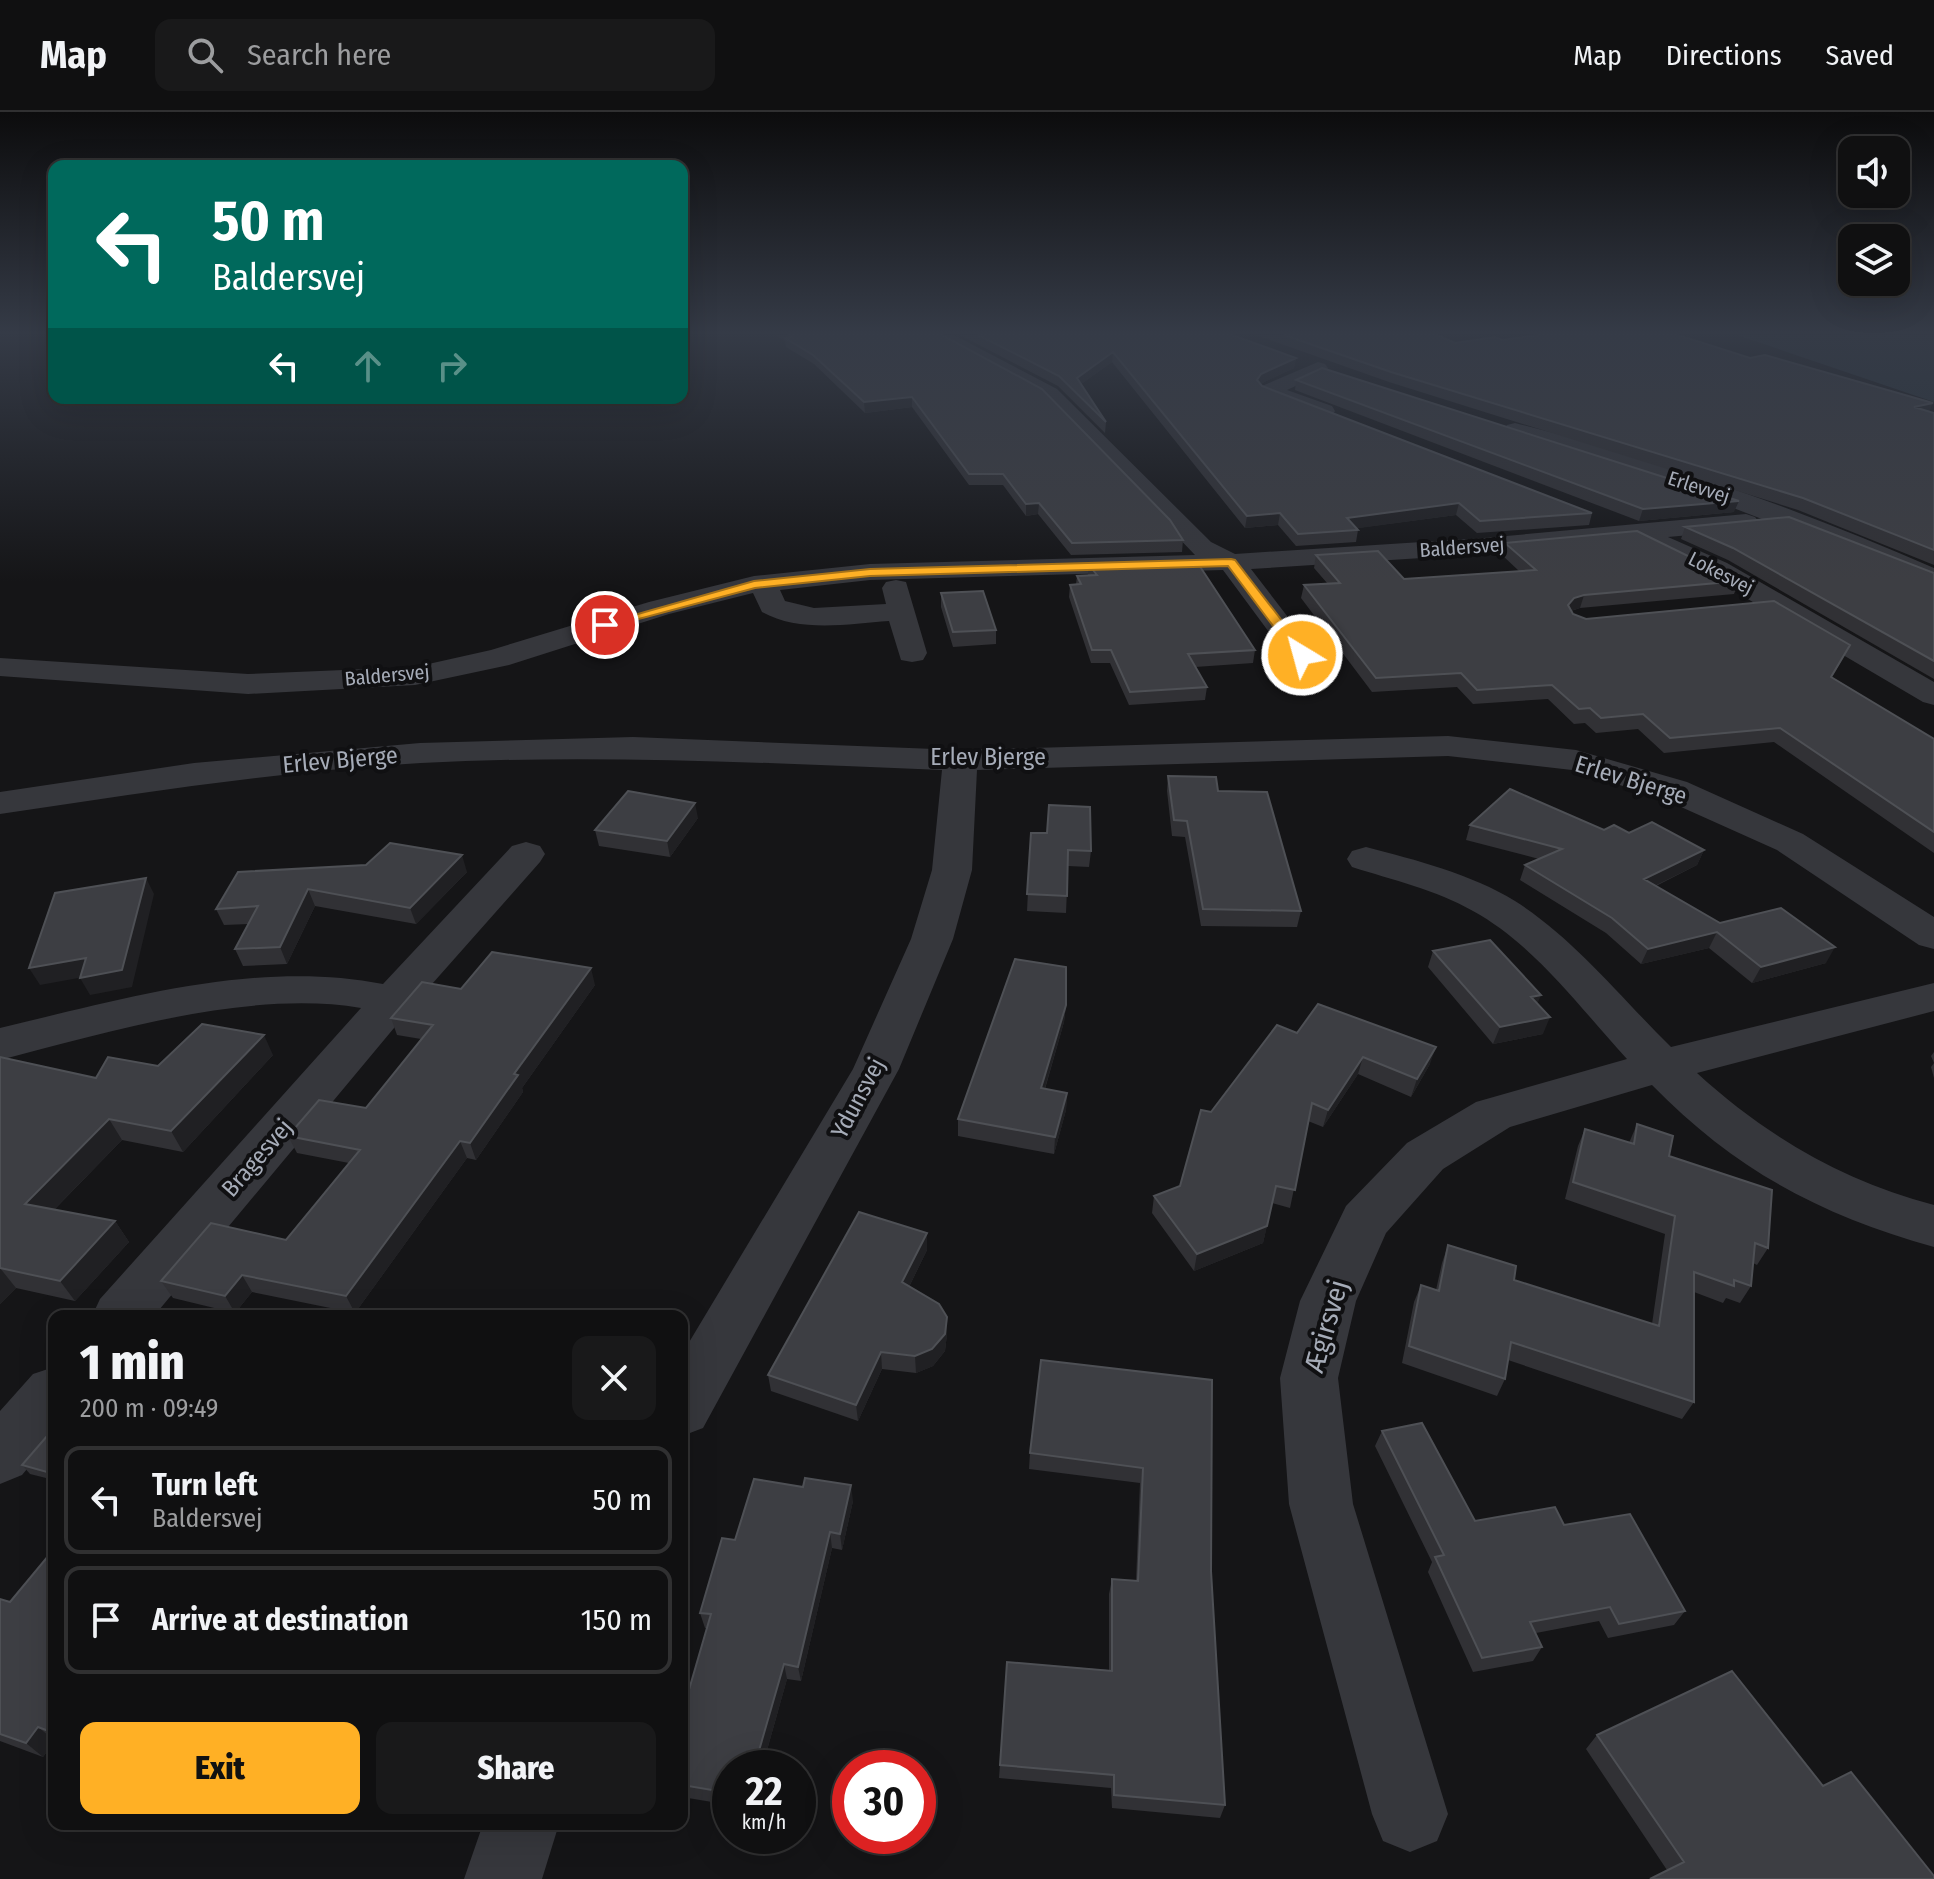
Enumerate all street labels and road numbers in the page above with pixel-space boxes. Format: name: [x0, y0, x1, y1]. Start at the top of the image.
street label: Erlevvej: [1665, 466, 1733, 508]
street label: Baldersvej: [1419, 532, 1505, 562]
street label: Lokesvej: [1684, 546, 1758, 600]
street label: Baldersvej: [344, 659, 430, 691]
street label: Erlev Bjerge: [281, 741, 399, 779]
street label: Erlev Bjerge: [930, 743, 1046, 771]
street label: Erlev Bjerge: [1572, 750, 1690, 810]
street label: Ydunsvej: [825, 1053, 891, 1143]
street label: Bragesvej: [216, 1114, 298, 1202]
street label: Ægirsvej: [1297, 1276, 1355, 1377]

